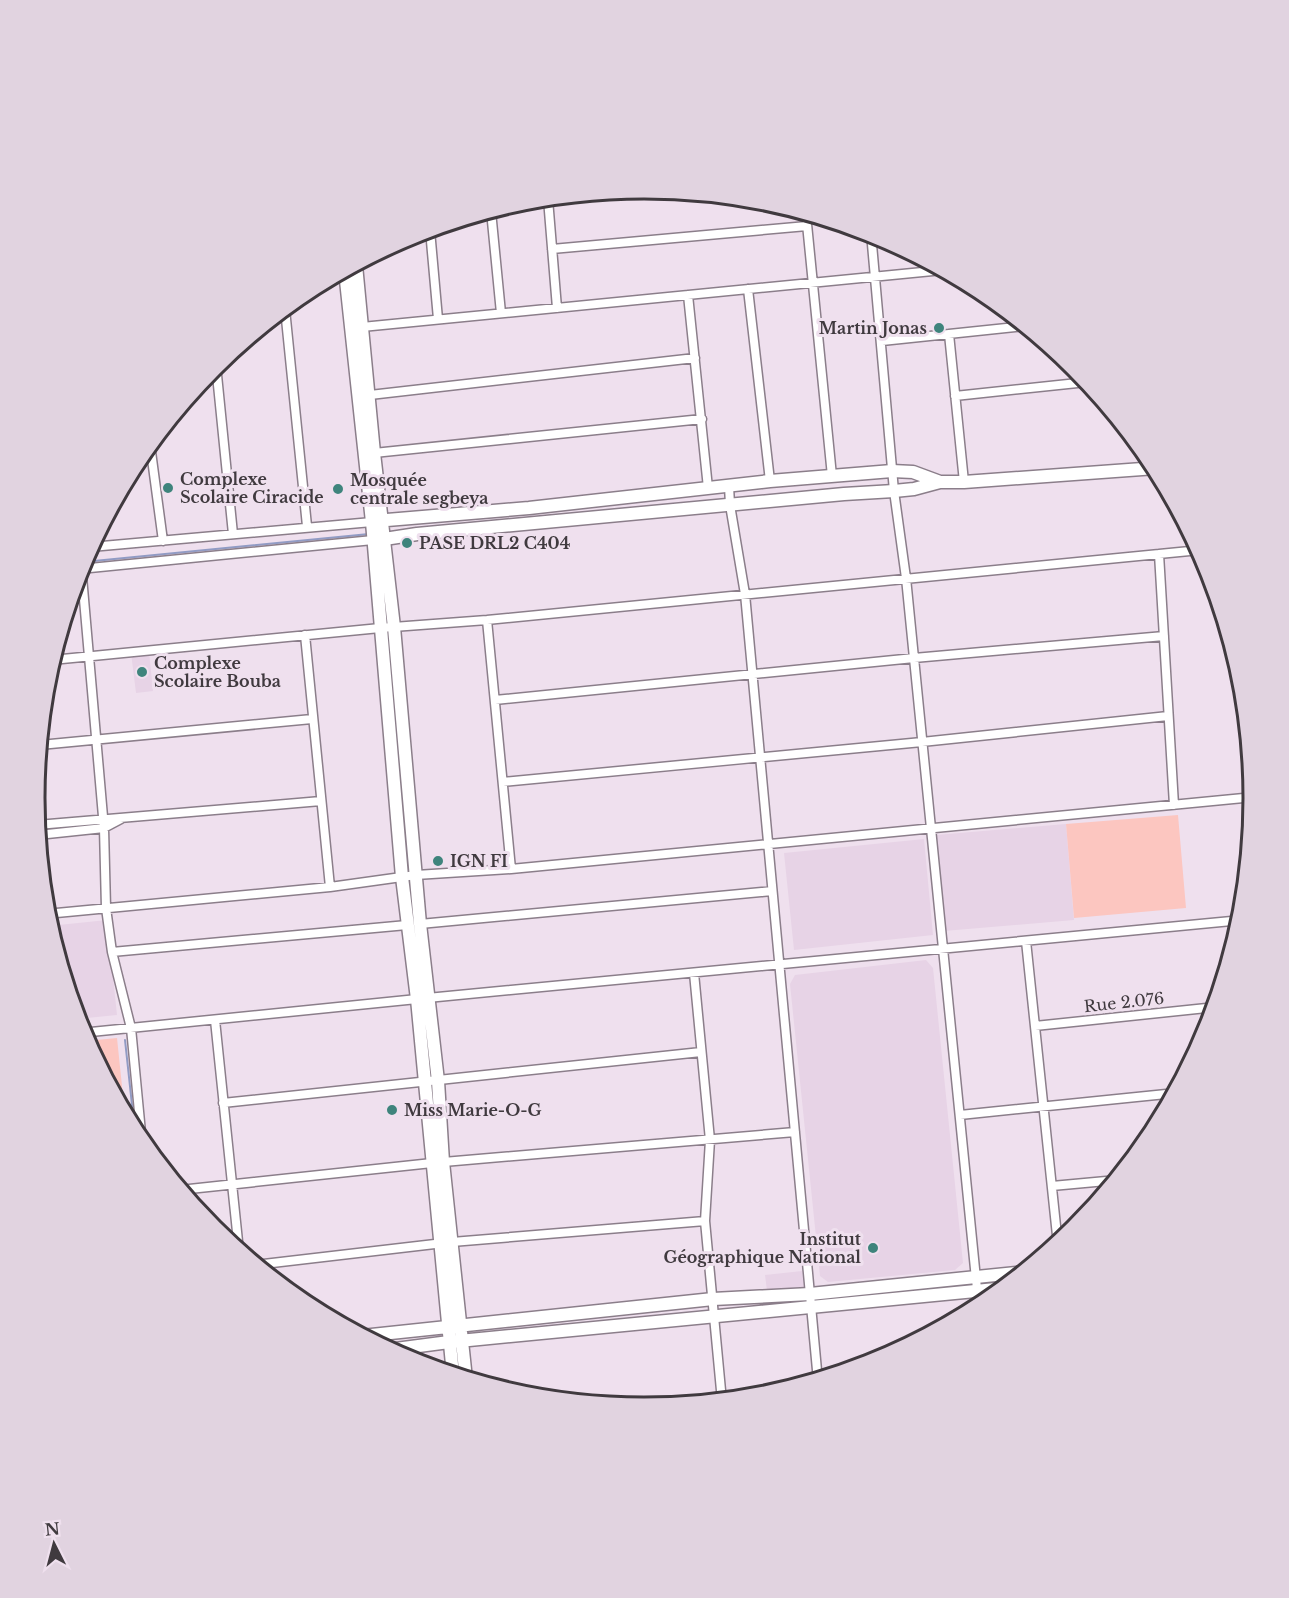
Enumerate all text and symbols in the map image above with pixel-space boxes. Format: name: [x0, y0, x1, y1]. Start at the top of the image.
place label: Martin Jonas: [819, 318, 927, 338]
marker: Martin Jonas: [932, 321, 946, 335]
place label: Complexe Scolaire Ciracide: [180, 469, 324, 507]
place label: Mosquée centrale segbeya: [350, 470, 488, 508]
marker: Complexe Scolaire Ciracide: [161, 481, 175, 495]
marker: Mosquée centrale segbeya: [331, 482, 345, 496]
place label: PASE DRL2 C404: [419, 533, 570, 553]
marker: PASE DRL2 C404: [400, 536, 414, 550]
place label: Complexe Scolaire Bouba: [154, 653, 281, 691]
marker: Complexe Scolaire Bouba: [135, 665, 149, 679]
place label: IGN FI: [450, 851, 508, 871]
marker: IGN FI: [431, 854, 445, 868]
street label: Rue 2.076: [1083, 988, 1165, 1016]
place label: Miss Marie-O-G: [404, 1100, 542, 1120]
marker: Miss Marie-O-G: [385, 1103, 399, 1117]
place label: Institut Géographique National: [663, 1229, 862, 1267]
marker: Institut Géographique National: [866, 1241, 880, 1255]
north arrow: [24, 1514, 84, 1574]
text: N: [44, 1518, 61, 1540]

